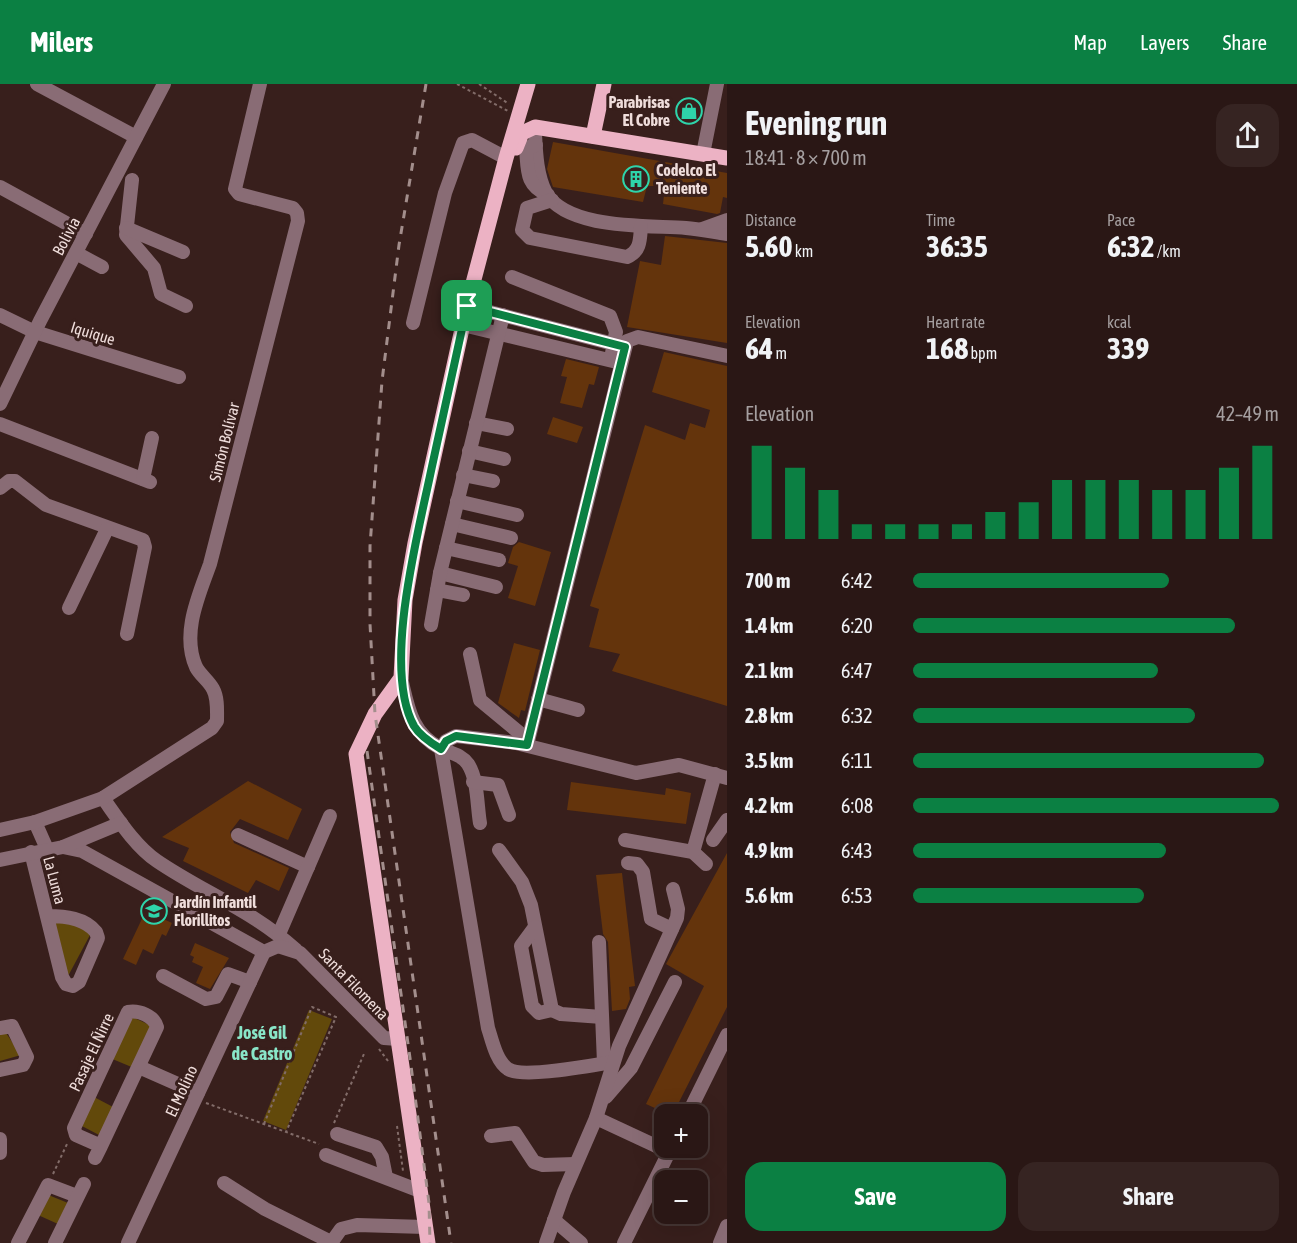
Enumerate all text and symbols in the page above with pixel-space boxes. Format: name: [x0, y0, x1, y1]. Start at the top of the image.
text: Milers: [30, 26, 93, 58]
text: Map: [1073, 30, 1107, 54]
text: Layers: [1140, 30, 1190, 54]
text: Share: [1223, 30, 1267, 54]
place label: Parabrisas El Cobre: [608, 93, 670, 129]
shop icon: Parabrisas El Cobre: [674, 96, 704, 126]
text: Evening run: [745, 104, 887, 142]
button: share: [1216, 104, 1279, 167]
text: 18:41 · 8 × 700 m: [745, 146, 867, 169]
place label: Codelco El Teniente: [656, 161, 717, 197]
building icon: Codelco El Teniente: [621, 164, 651, 194]
text: Distance: [745, 211, 796, 229]
text: Time: [926, 211, 955, 229]
text: Pace: [1107, 211, 1135, 229]
street label: Bolivia: [48, 214, 84, 258]
text: 5.60: [745, 229, 793, 263]
text: 36:35: [926, 229, 988, 263]
text: 6:32: [1107, 229, 1155, 263]
text: km: [793, 242, 813, 260]
text: /km: [1155, 242, 1181, 260]
pin: [441, 280, 492, 331]
icon: arrive: [450, 289, 483, 322]
text: Elevation: [745, 313, 800, 331]
text: Heart rate: [926, 313, 985, 331]
text: kcal: [1107, 313, 1131, 331]
street label: Iquique: [68, 318, 117, 349]
text: 64: [745, 331, 773, 365]
text: 168: [926, 331, 968, 365]
text: 339: [1107, 331, 1149, 365]
text: m: [773, 344, 787, 362]
text: bpm: [968, 344, 997, 362]
street label: Simón Bolívar: [205, 400, 243, 483]
text: Elevation: [745, 402, 814, 425]
text: 42–49 m: [1216, 402, 1279, 425]
text: 700 m: [745, 569, 790, 592]
text: 6:42: [841, 569, 873, 592]
text: 1.4 km: [745, 614, 793, 637]
text: 6:20: [841, 614, 873, 637]
text: 2.1 km: [745, 659, 793, 682]
text: 6:47: [841, 659, 873, 682]
text: 2.8 km: [745, 704, 793, 727]
text: 6:32: [841, 704, 873, 727]
text: 3.5 km: [745, 749, 793, 772]
text: 6:11: [841, 749, 873, 772]
text: 4.2 km: [745, 794, 793, 817]
text: 6:08: [841, 794, 873, 817]
text: 4.9 km: [745, 839, 793, 862]
text: 6:43: [841, 839, 873, 862]
street label: La Luma: [40, 854, 70, 906]
text: 5.6 km: [745, 884, 793, 907]
text: 6:53: [841, 884, 873, 907]
place label: Jardín Infantil Florillitos: [173, 893, 257, 929]
school or university icon: Jardín Infantil Florillitos: [139, 896, 169, 926]
street label: Santa Filomena: [316, 945, 392, 1023]
street label: Pasaje El Ñirre: [65, 1010, 118, 1094]
district label: José Gil de Castro: [232, 1022, 292, 1064]
street label: El Molino: [161, 1062, 201, 1120]
map controls: [654, 1104, 708, 1224]
button: +: [654, 1104, 708, 1158]
button: Save: [745, 1162, 1006, 1231]
button: Share: [1018, 1162, 1279, 1231]
button: −: [654, 1170, 708, 1224]

